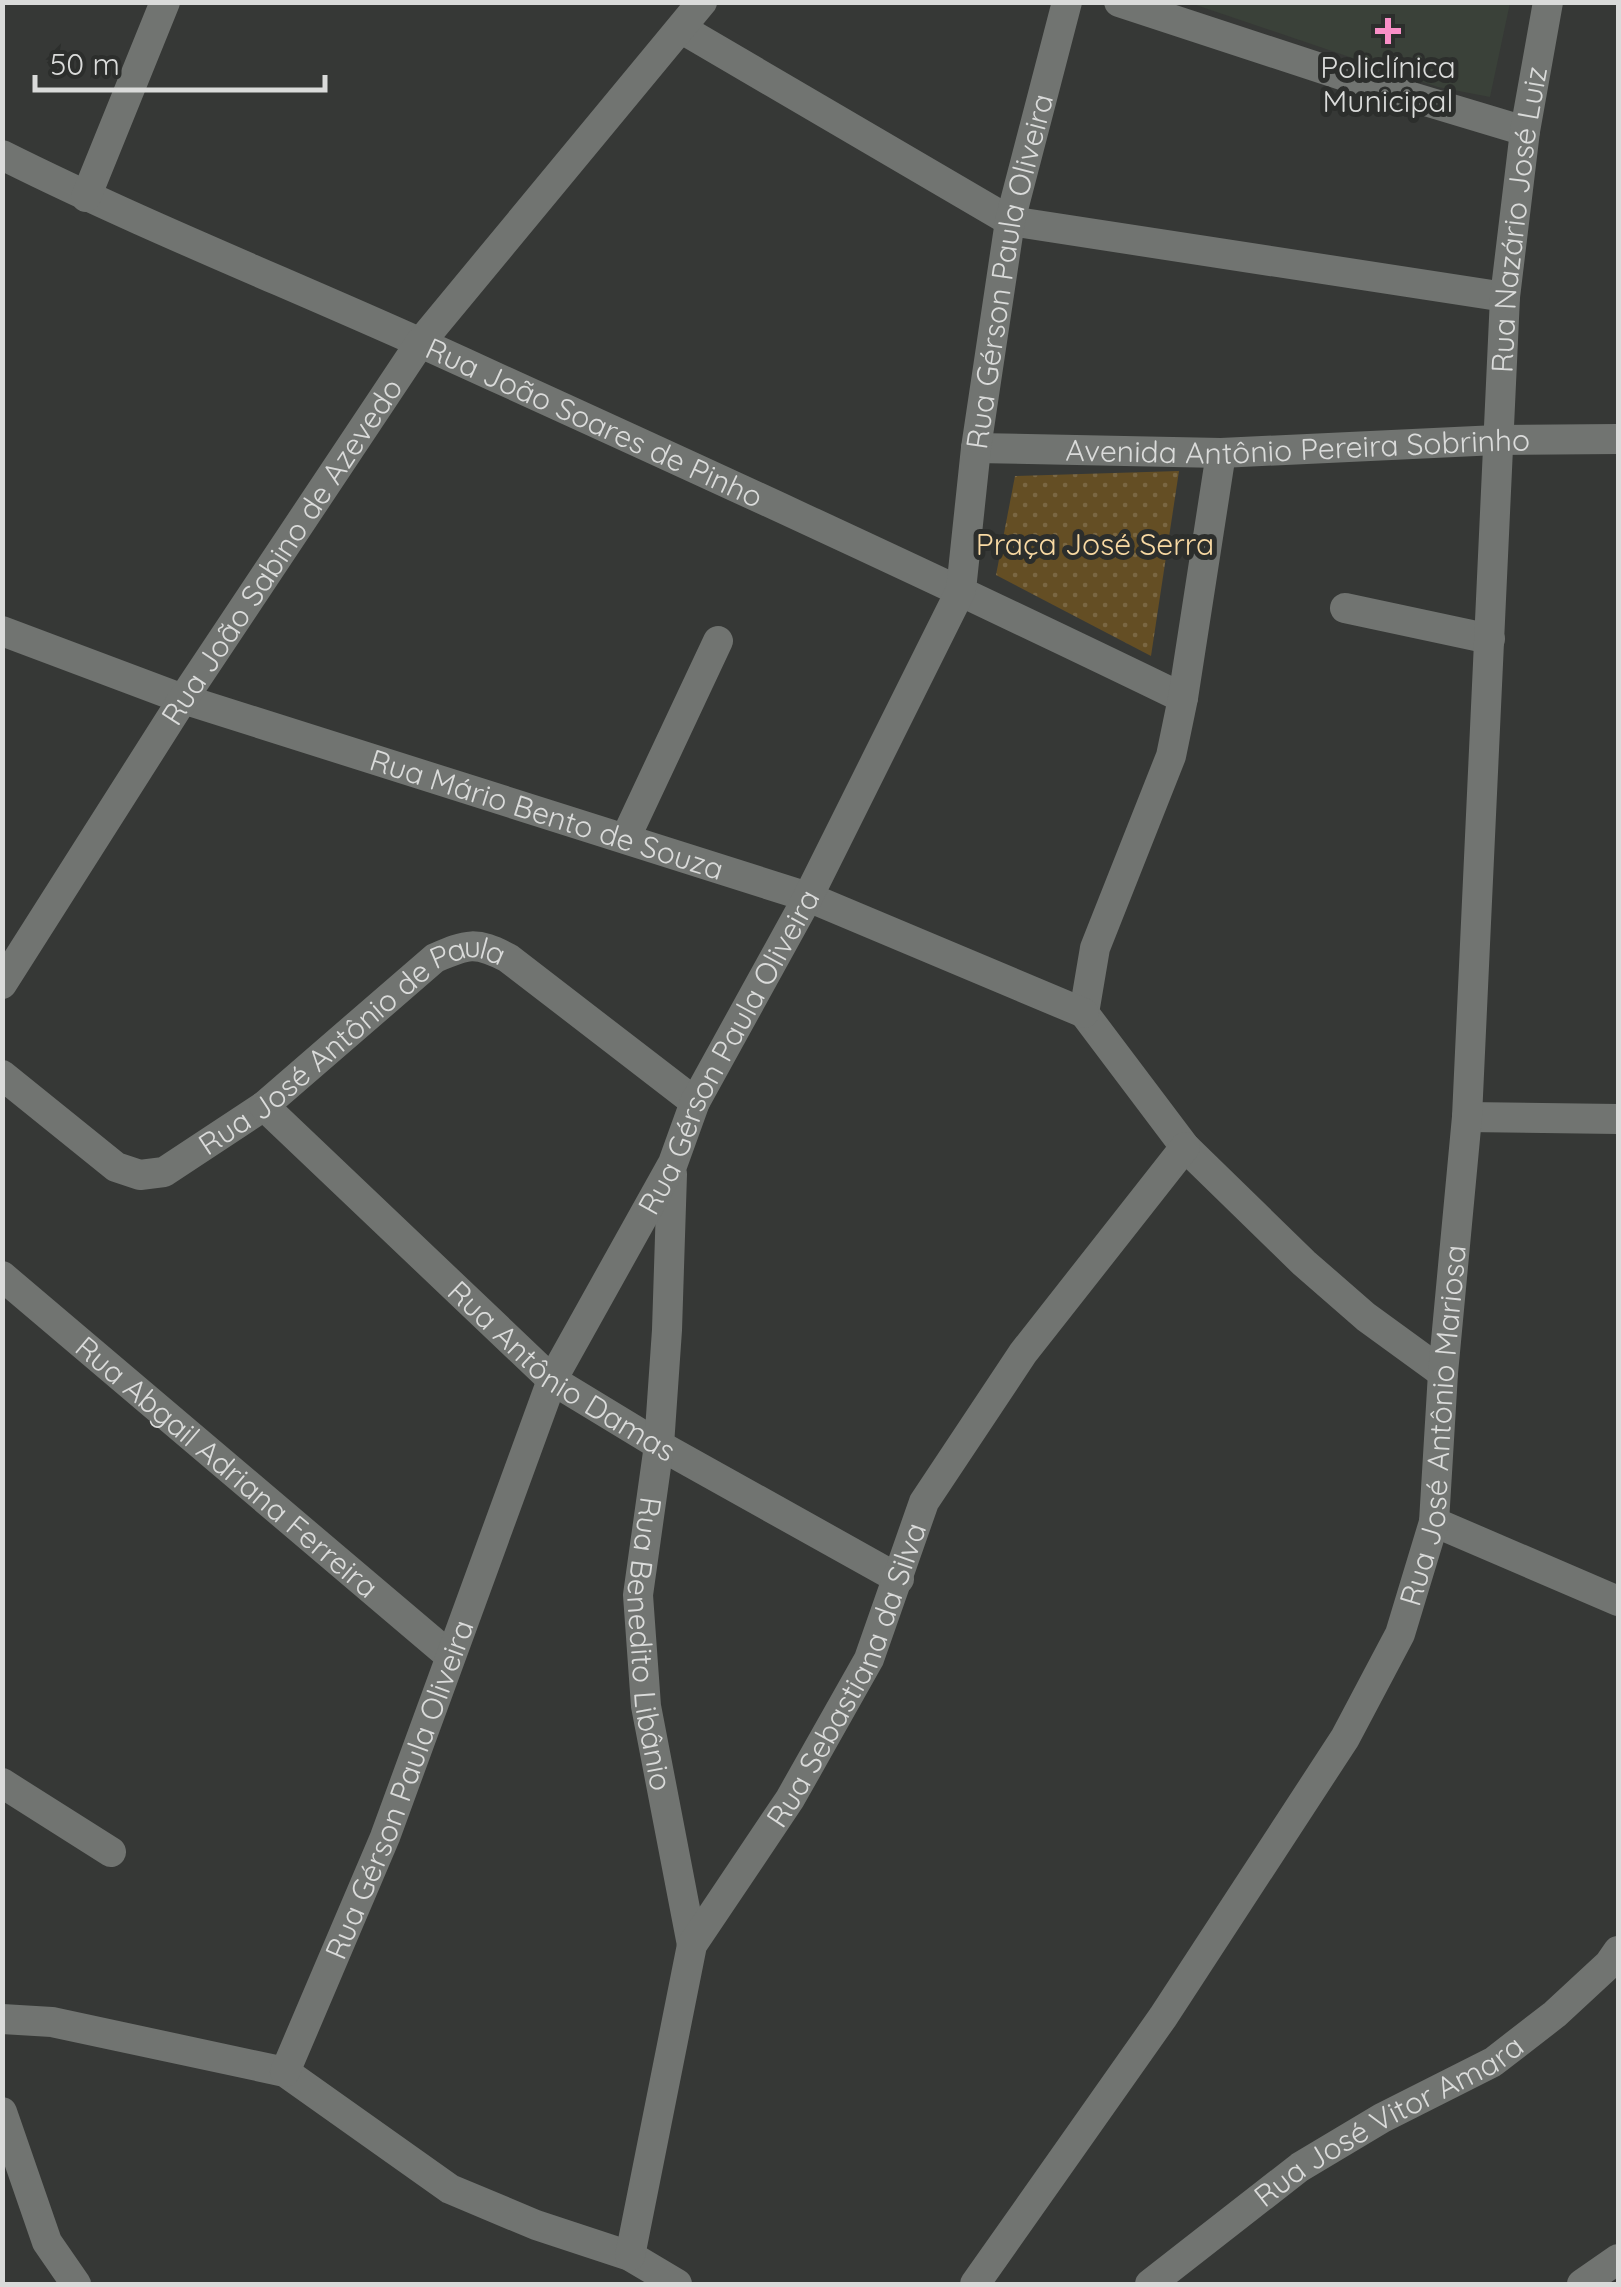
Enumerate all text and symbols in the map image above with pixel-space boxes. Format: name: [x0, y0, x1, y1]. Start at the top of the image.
marker: Policlínica Municipal: [1375, 18, 1401, 44]
scale bar: [35, 30, 325, 92]
text: 50 m: [50, 45, 120, 83]
place label: Policlínica Municipal: [1320, 48, 1456, 120]
street label: Rua Nazário José Luiz: [1483, 63, 1555, 374]
street label: Rua Gérson Paula Oliveira: [957, 89, 1061, 452]
street label: Rua João Soares de Pinho: [420, 329, 769, 516]
street label: Rua João Sabino de Azevedo: [152, 371, 410, 732]
street label: Avenida Antônio Pereira Sobrinho: [1065, 421, 1530, 472]
park label: Praça José Serra: [976, 525, 1214, 563]
street label: Rua Mário Bento de Souza: [365, 740, 728, 888]
street label: Rua Gérson Paula Oliveira: [629, 882, 828, 1221]
street label: Rua José Antônio de Paula: [191, 927, 512, 1163]
street label: Rua José Antônio Mariosa: [1391, 1243, 1474, 1610]
street label: Rua Antônio Damas: [440, 1272, 682, 1469]
street label: Rua Abgail Adriana Ferreira: [68, 1328, 386, 1606]
street label: Rua Benedito Libânio: [619, 1495, 681, 1794]
street label: Rua Sebastiana da Silva: [757, 1517, 934, 1835]
street label: Rua Gérson Paula Oliveira: [316, 1614, 482, 1965]
street label: Rua José Vitor Amara: [1246, 2027, 1531, 2215]

